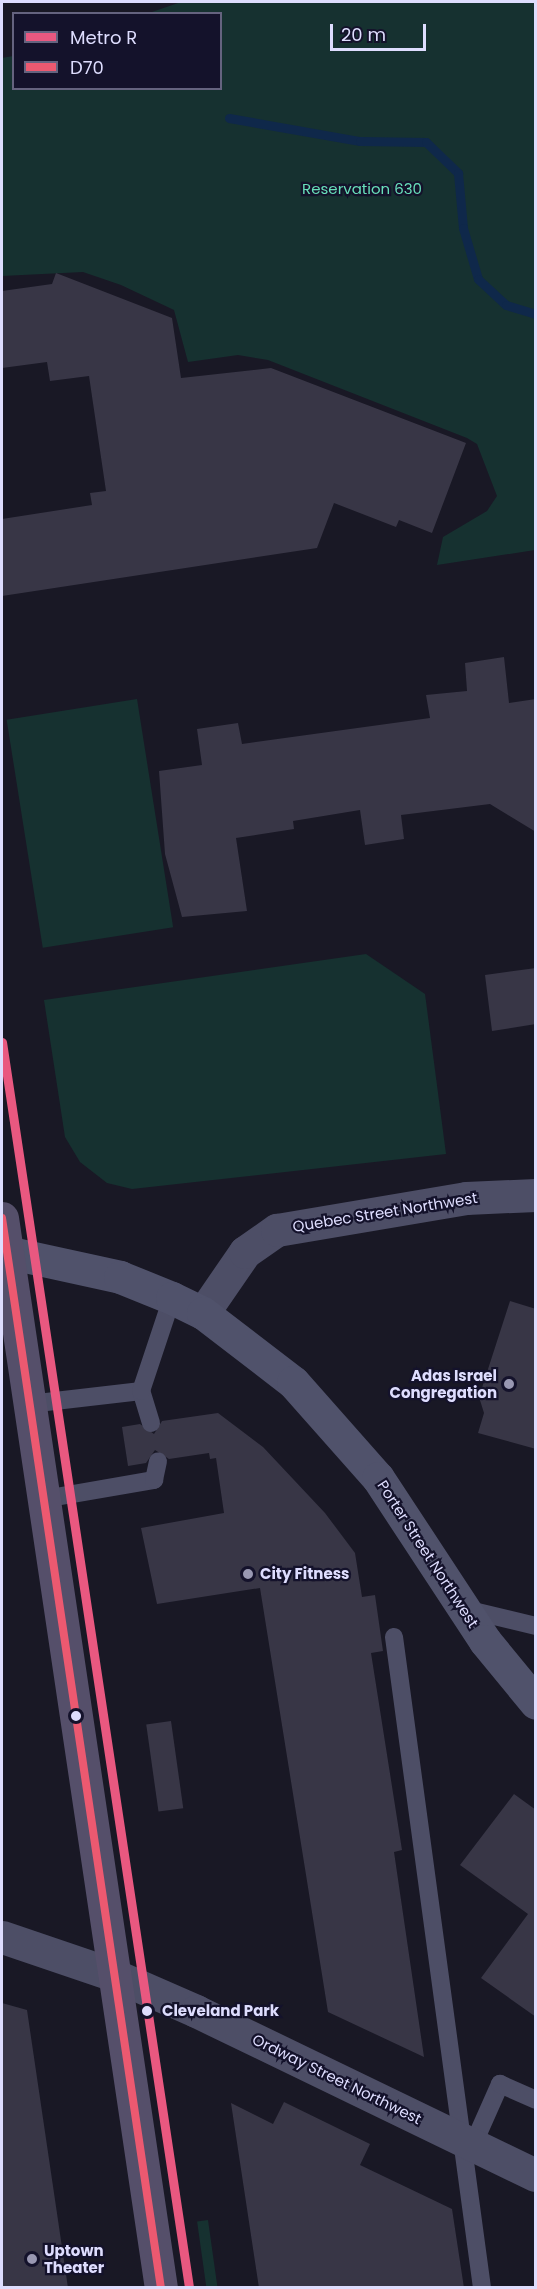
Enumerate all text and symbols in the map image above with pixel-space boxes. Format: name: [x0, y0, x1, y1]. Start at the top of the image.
legend: [12, 12, 222, 90]
scale bar: [333, 12, 429, 50]
text: 20 m: [341, 22, 386, 47]
text: Metro R: [70, 25, 137, 50]
text: D70: [70, 55, 104, 80]
park label: Reservation 630: [302, 180, 422, 198]
street label: Quebec Street Northwest: [291, 1188, 479, 1236]
place label: Adas Israel Congregation: [390, 1366, 497, 1401]
marker: Adas Israel Congregation: [502, 1377, 516, 1391]
street label: Porter Street Northwest: [374, 1477, 482, 1631]
place label: City Fitness: [260, 1565, 349, 1583]
marker: City Fitness: [241, 1567, 255, 1581]
unlabelled marker: [70, 1710, 82, 1722]
marker: Cleveland Park: [137, 2001, 157, 2021]
place label: Cleveland Park: [162, 2002, 279, 2020]
street label: Ordway Street Northwest: [249, 2030, 425, 2128]
place label: Uptown Theater: [44, 2241, 104, 2276]
marker: Uptown Theater: [25, 2252, 39, 2266]

